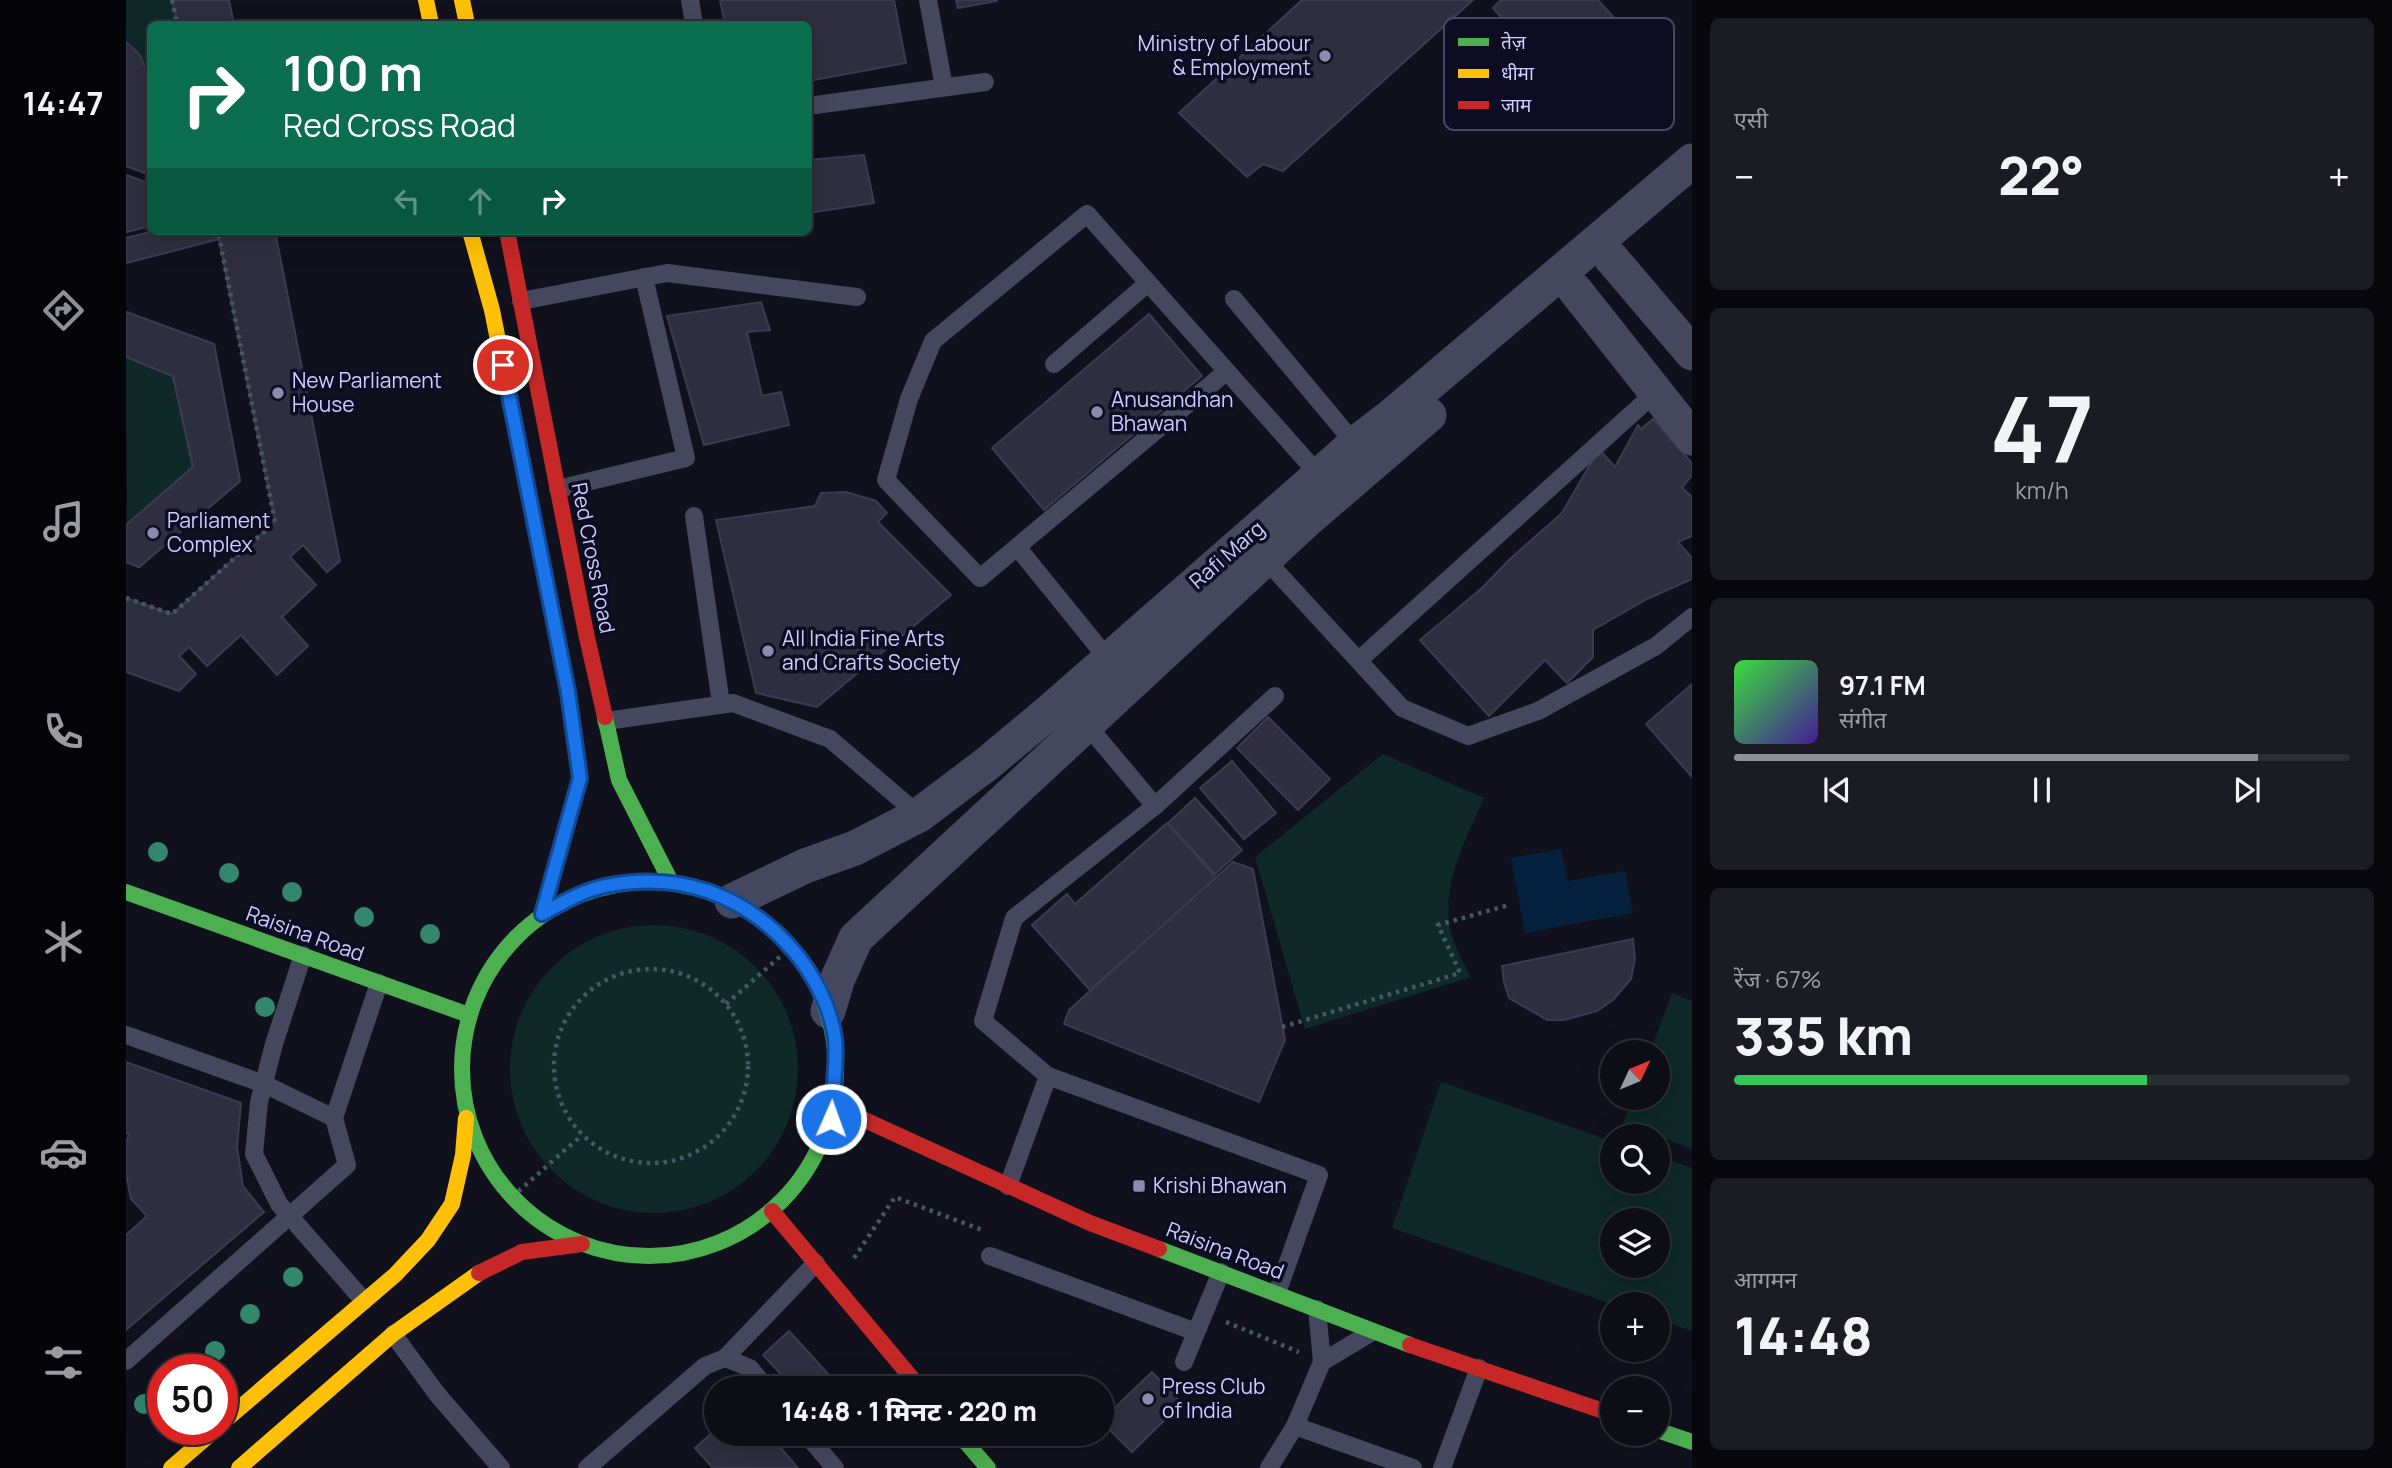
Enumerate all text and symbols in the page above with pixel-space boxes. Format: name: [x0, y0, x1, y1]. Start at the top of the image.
legend: [1444, 18, 1674, 130]
place label: Ministry of Labour & Employment: [1138, 29, 1311, 81]
text: तेज़: [1501, 29, 1527, 55]
text: 100 m: [283, 39, 423, 106]
marker: Ministry of Labour & Employment: [1317, 48, 1333, 64]
icon: right: [168, 49, 259, 140]
text: धीमा: [1501, 60, 1535, 86]
text: 14:47: [23, 81, 104, 125]
text: जाम: [1501, 92, 1532, 118]
text: Red Cross Road: [283, 103, 516, 147]
text: एसी: [1734, 103, 1768, 135]
text: 22°: [1998, 140, 2084, 211]
text: −: [1734, 150, 1755, 202]
text: +: [2328, 150, 2350, 202]
icon: left: [388, 182, 426, 220]
icon: ahead: [461, 182, 499, 220]
icon: right: [534, 182, 572, 220]
icon: directions: [39, 286, 88, 335]
pin: [473, 335, 533, 395]
icon: arrive: [484, 346, 522, 384]
place label: New Parliament House: [292, 366, 442, 418]
text: 47: [1990, 366, 2094, 490]
marker: New Parliament House: [270, 385, 286, 401]
place label: Anusandhan Bhawan: [1111, 385, 1233, 437]
marker: Anusandhan Bhawan: [1089, 404, 1105, 420]
text: km/h: [2015, 474, 2069, 506]
street label: Red Cross Road: [566, 480, 622, 636]
icon: music: [39, 497, 88, 546]
place label: Parliament Complex: [167, 506, 270, 558]
street label: Rafi Marg: [1183, 514, 1270, 595]
marker: Parliament Complex: [145, 525, 161, 541]
place label: All India Fine Arts and Crafts Society: [782, 624, 961, 676]
marker: All India Fine Arts and Crafts Society: [760, 643, 776, 659]
text: 97.1 FM: [1839, 667, 1926, 703]
text: संगीत: [1839, 703, 1887, 735]
icon: phone: [39, 707, 88, 756]
icon: previous: [1818, 771, 1856, 809]
icon: pause: [2023, 771, 2061, 809]
icon: next: [2228, 771, 2266, 809]
street label: Raisina Road: [242, 899, 368, 967]
icon: climate: [39, 917, 88, 966]
text: रेंज · 67%: [1734, 963, 1821, 995]
text: 335 km: [1734, 1000, 1913, 1071]
north arrow: [1600, 1040, 1670, 1110]
map controls: [1600, 1040, 1670, 1446]
position arrow: [794, 1082, 868, 1156]
button: search: [1600, 1124, 1670, 1194]
icon: car: [39, 1128, 88, 1177]
place label: Krishi Bhawan: [1153, 1171, 1287, 1199]
marker: Krishi Bhawan: [1131, 1178, 1147, 1194]
button: layers: [1600, 1208, 1670, 1278]
street label: Raisina Road: [1163, 1215, 1288, 1285]
text: आगमन: [1734, 1263, 1797, 1295]
button: +: [1600, 1292, 1670, 1362]
text: 14:48: [1734, 1300, 1873, 1371]
icon: filters: [39, 1338, 88, 1387]
speed limit sign: 50: [147, 1354, 238, 1445]
place label: Press Club of India: [1162, 1372, 1265, 1424]
button: −: [1600, 1376, 1670, 1446]
marker: Press Club of India: [1140, 1391, 1156, 1407]
text: 14:48 · 1 मिनट · 220 m: [781, 1393, 1037, 1429]

